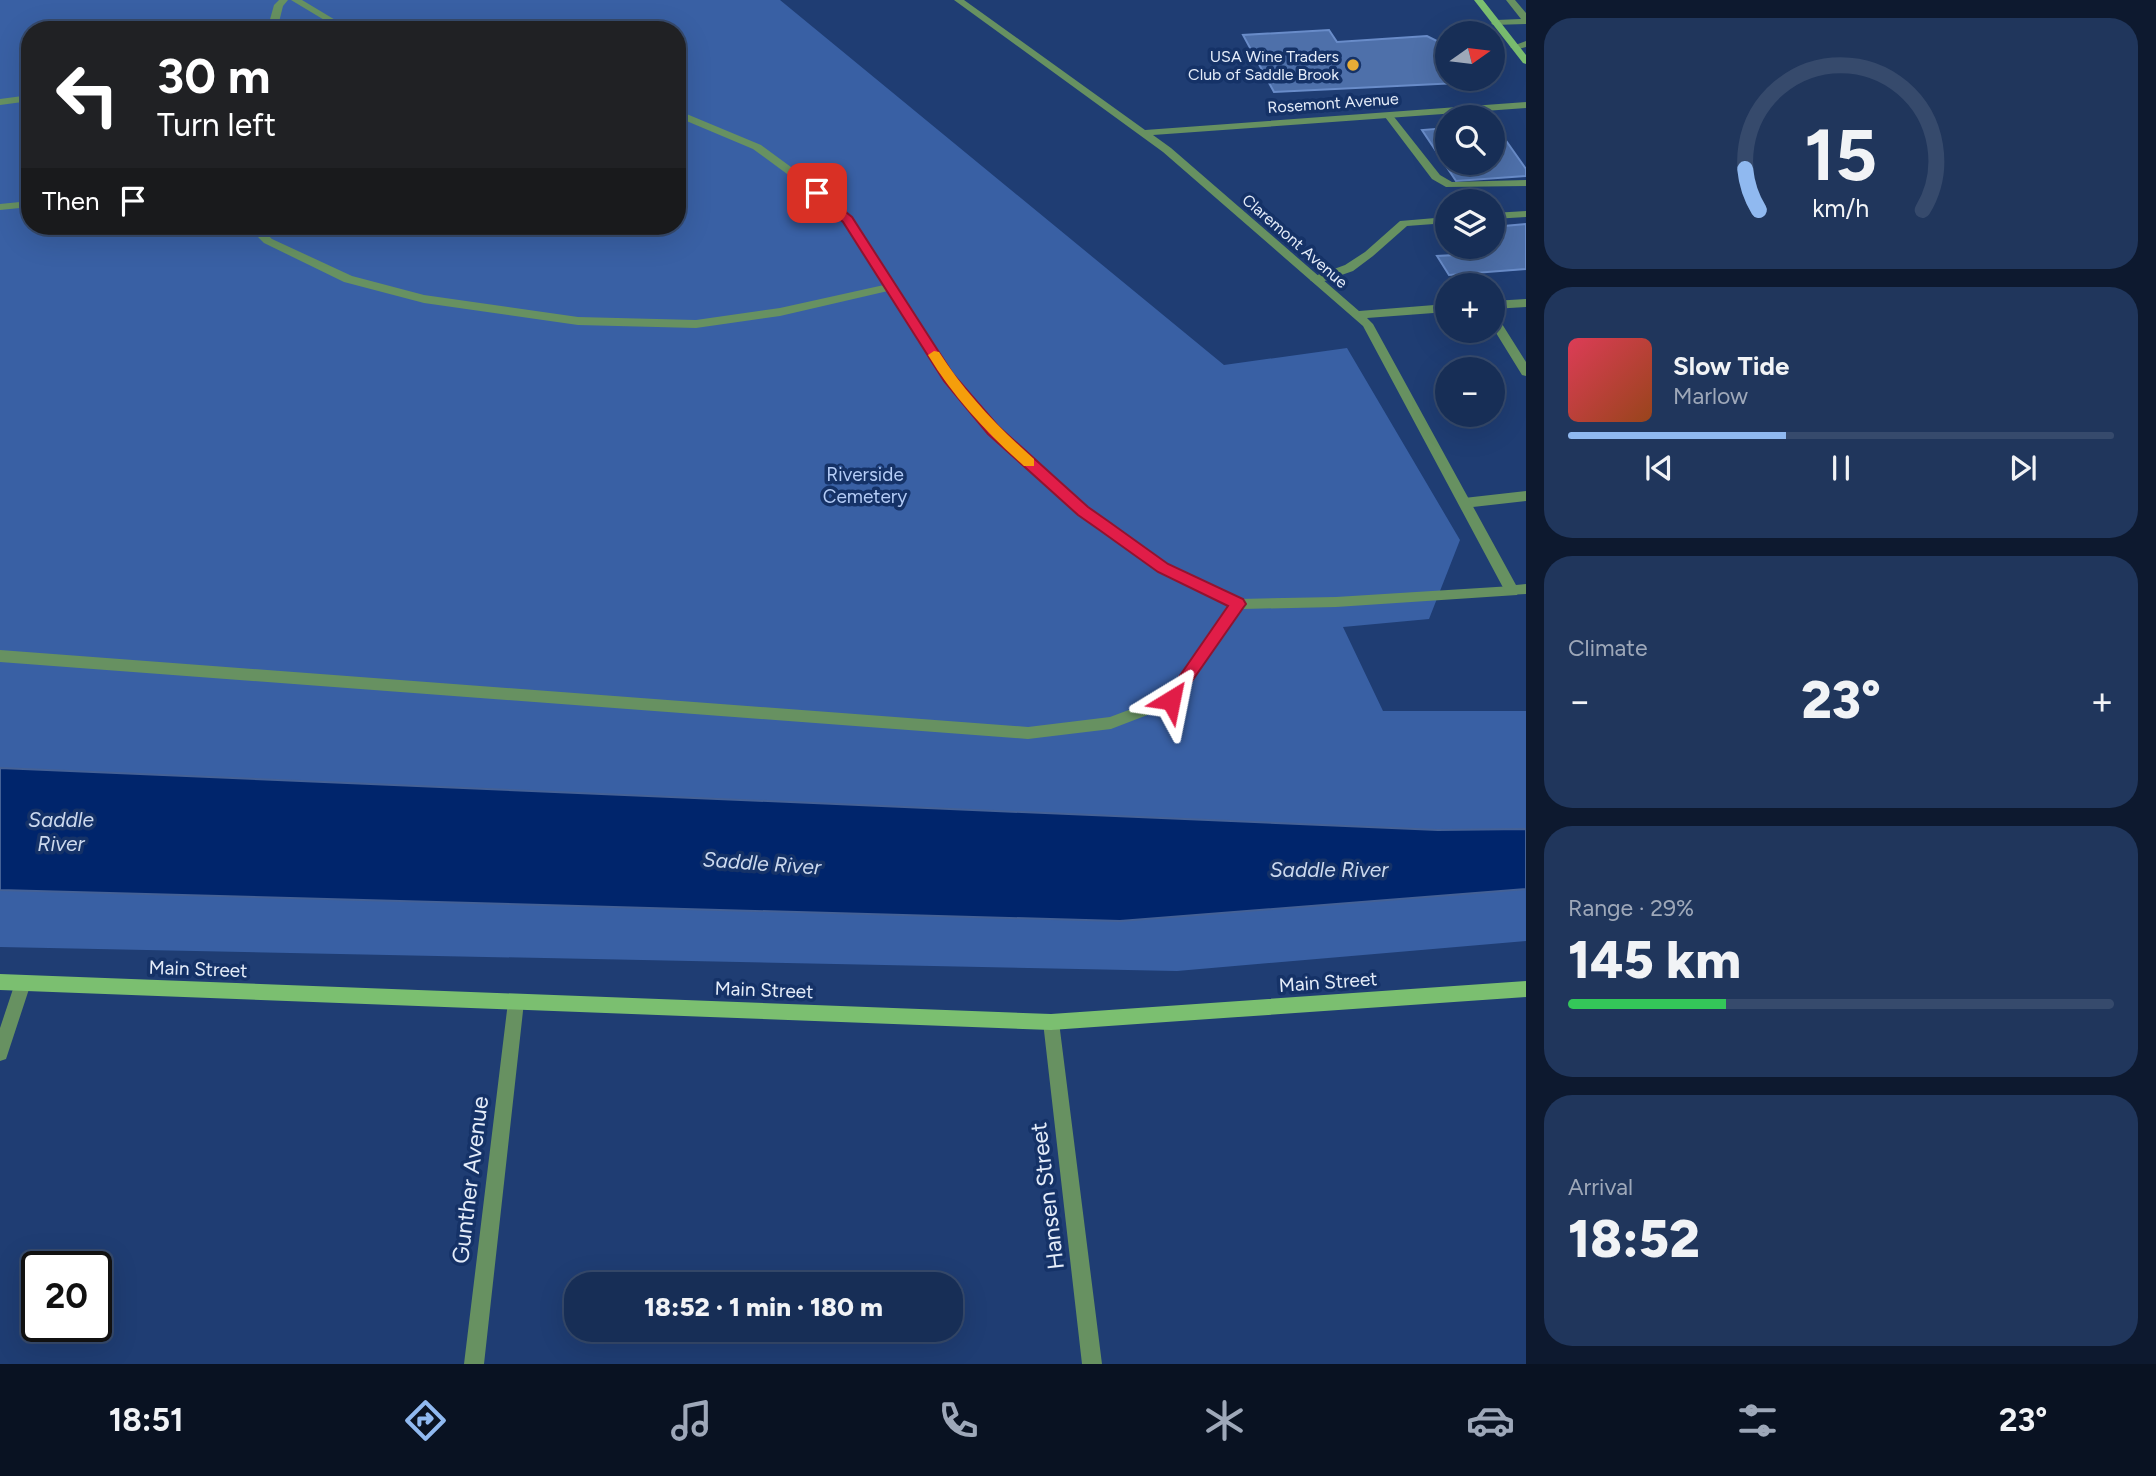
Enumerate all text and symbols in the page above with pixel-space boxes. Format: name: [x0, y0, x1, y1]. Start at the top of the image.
north arrow: [1435, 21, 1505, 91]
map controls: [1435, 21, 1505, 427]
text: 30 m: [157, 46, 270, 105]
place label: USA Wine Traders Club of Saddle Brook: [1188, 47, 1339, 84]
icon: left: [42, 49, 133, 140]
marker: USA Wine Traders Club of Saddle Brook: [1345, 57, 1361, 73]
street label: Rosemont Avenue: [1267, 89, 1399, 117]
button: search: [1435, 105, 1505, 175]
text: Turn left: [157, 106, 276, 144]
text: 15: [1804, 111, 1878, 198]
pin: [787, 163, 847, 223]
icon: arrive: [798, 174, 836, 212]
icon: arrive: [114, 182, 152, 220]
text: Then: [42, 185, 100, 217]
button: layers: [1435, 189, 1505, 259]
street label: Claremont Avenue: [1238, 190, 1352, 292]
text: km/h: [1812, 192, 1870, 222]
button: +: [1435, 273, 1505, 343]
text: Slow Tide: [1673, 350, 1789, 382]
button: −: [1435, 357, 1505, 427]
text: Marlow: [1673, 382, 1748, 410]
icon: previous: [1640, 449, 1678, 487]
icon: pause: [1822, 449, 1860, 487]
icon: next: [2004, 449, 2042, 487]
park label: Riverside Cemetery: [823, 463, 907, 508]
text: Climate: [1568, 634, 1647, 662]
position arrow: [1134, 663, 1208, 737]
text: 23°: [1801, 669, 1881, 731]
text: −: [1568, 678, 1592, 724]
text: +: [2090, 678, 2114, 724]
water label: Saddle River: [28, 807, 95, 856]
water label: Saddle River: [702, 846, 823, 880]
water label: Saddle River: [1270, 857, 1389, 882]
text: Range · 29%: [1568, 894, 1694, 922]
text: 145 km: [1568, 929, 1741, 991]
street label: Main Street: [148, 956, 248, 982]
street label: Main Street: [1278, 967, 1378, 997]
street label: Main Street: [714, 977, 814, 1003]
street label: Gunther Avenue: [446, 1095, 494, 1265]
street label: Hansen Street: [1024, 1121, 1070, 1271]
text: Arrival: [1568, 1173, 1633, 1201]
text: 18:52: [1568, 1208, 1700, 1270]
speed limit sign: 20: [21, 1251, 112, 1342]
text: 18:52 · 1 min · 180 m: [644, 1291, 883, 1323]
icon: directions: [401, 1396, 450, 1445]
icon: music: [667, 1396, 716, 1445]
icon: phone: [934, 1396, 983, 1445]
icon: climate: [1200, 1396, 1249, 1445]
icon: car: [1466, 1396, 1515, 1445]
icon: filters: [1733, 1396, 1782, 1445]
text: 18:51: [109, 1401, 184, 1439]
text: 23°: [1999, 1401, 2047, 1439]

